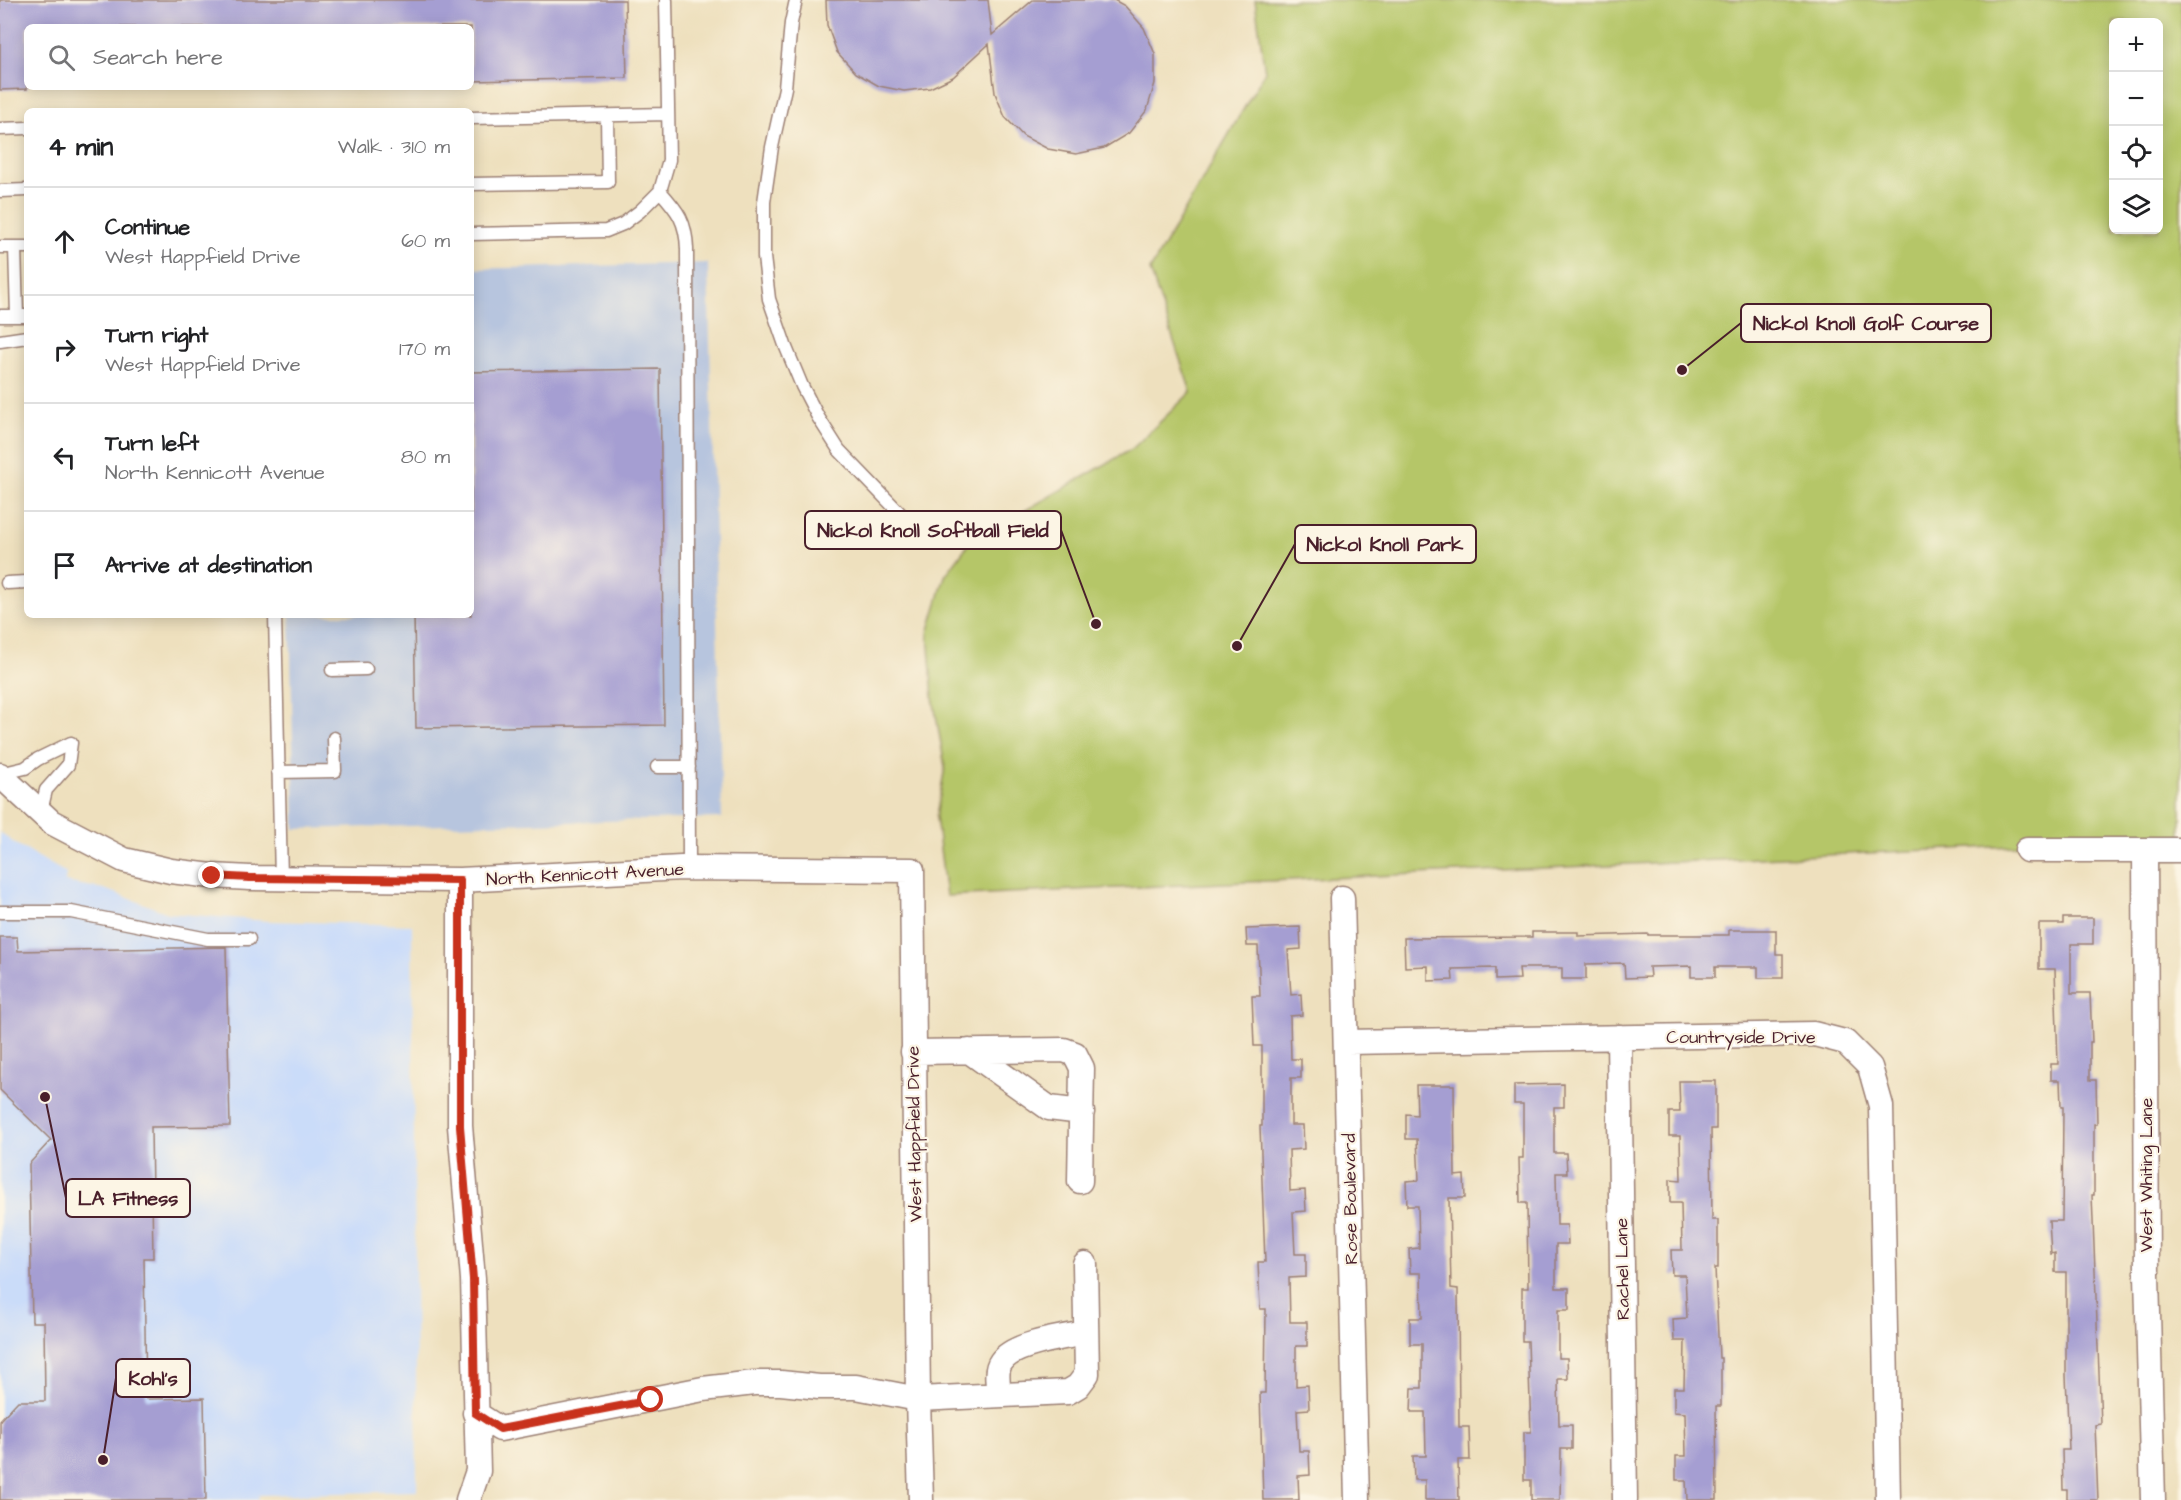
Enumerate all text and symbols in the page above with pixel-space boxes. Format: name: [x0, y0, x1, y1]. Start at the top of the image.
map controls: [2109, 18, 2163, 234]
button: +: [2109, 18, 2163, 72]
search box: [24, 24, 474, 90]
icon: search: [45, 41, 78, 74]
text: Search here: [93, 42, 223, 73]
button: −: [2109, 72, 2163, 126]
button: locate: [2109, 126, 2163, 180]
text: 4 min: [48, 129, 113, 165]
text: Walk · 310 m: [338, 133, 450, 161]
button: layers: [2109, 180, 2163, 234]
text: Continue: [105, 212, 190, 243]
icon: ahead: [48, 225, 81, 258]
text: 60 m: [401, 227, 450, 255]
text: West Happfield Drive: [105, 243, 301, 271]
callout: Nickol Knoll Golf Course: [1741, 304, 1991, 342]
text: Nickol Knoll Golf Course: [1753, 310, 1979, 338]
text: Turn right: [105, 320, 208, 351]
icon: right: [48, 333, 81, 366]
text: 170 m: [399, 335, 450, 363]
text: West Happfield Drive: [105, 351, 301, 379]
text: Turn left: [105, 428, 199, 459]
icon: left: [48, 441, 81, 474]
text: 80 m: [401, 443, 450, 471]
text: North Kennicott Avenue: [105, 459, 325, 487]
callout: Nickol Knoll Softball Field: [805, 511, 1061, 549]
text: Nickol Knoll Softball Field: [817, 517, 1049, 545]
callout: Nickol Knoll Park: [1295, 525, 1476, 563]
text: Nickol Knoll Park: [1307, 531, 1464, 559]
icon: arrive: [48, 549, 81, 582]
text: Arrive at destination: [105, 550, 312, 581]
street label: North Kennicott Avenue: [486, 857, 685, 892]
route end: [198, 862, 224, 888]
street label: Countryside Drive: [1666, 1025, 1816, 1051]
street label: West Happfield Drive: [900, 1045, 929, 1222]
street label: West Whiting Lane: [2134, 1097, 2160, 1252]
street label: Rose Boulevard: [1337, 1133, 1364, 1265]
callout: LA Fitness: [66, 1179, 190, 1217]
text: LA Fitness: [78, 1185, 178, 1213]
street label: Rachel Lane: [1609, 1217, 1636, 1320]
callout: Kohl's: [116, 1359, 190, 1397]
text: Kohl's: [128, 1365, 178, 1393]
route start: [637, 1386, 663, 1412]

